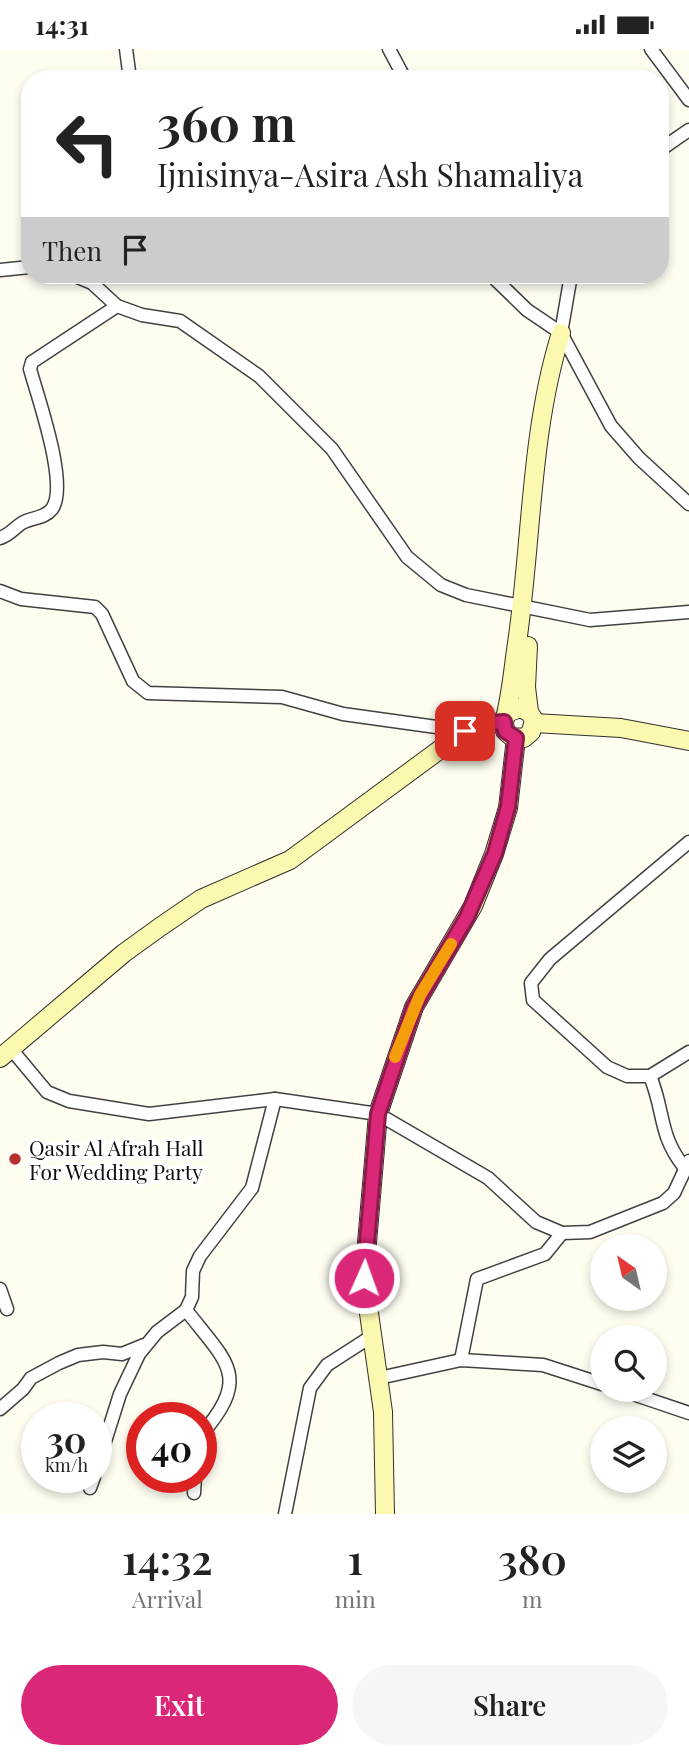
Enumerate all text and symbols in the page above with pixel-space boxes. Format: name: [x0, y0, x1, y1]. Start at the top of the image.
text: 14:31: [35, 7, 89, 42]
text: 360 m: [157, 89, 296, 154]
icon: left: [42, 98, 133, 189]
text: Ijnisinya-Asira Ash Shamaliya: [157, 152, 583, 195]
icon: arrive: [116, 231, 154, 269]
text: Then: [42, 233, 102, 268]
pin: [435, 701, 495, 761]
icon: arrive: [446, 712, 484, 750]
place label: Qasir Al Afrah Hall For Wedding Party: [29, 1133, 204, 1185]
marker: Qasir Al Afrah Hall For Wedding Party: [7, 1151, 23, 1167]
north arrow: [590, 1234, 667, 1311]
map controls: [590, 1234, 667, 1493]
position arrow: [327, 1241, 401, 1315]
button: search: [590, 1325, 667, 1402]
speed limit sign: 40: [126, 1402, 217, 1493]
text: 30: [47, 1415, 86, 1462]
button: layers: [590, 1416, 667, 1493]
text: km/h: [45, 1453, 88, 1477]
text: 14:32: [122, 1530, 213, 1586]
text: 1: [347, 1530, 363, 1586]
text: 380: [498, 1530, 567, 1586]
text: Arrival: [132, 1583, 203, 1614]
text: min: [335, 1583, 376, 1614]
text: m: [522, 1583, 543, 1614]
button: Exit: [21, 1665, 338, 1745]
button: Share: [352, 1665, 668, 1745]

